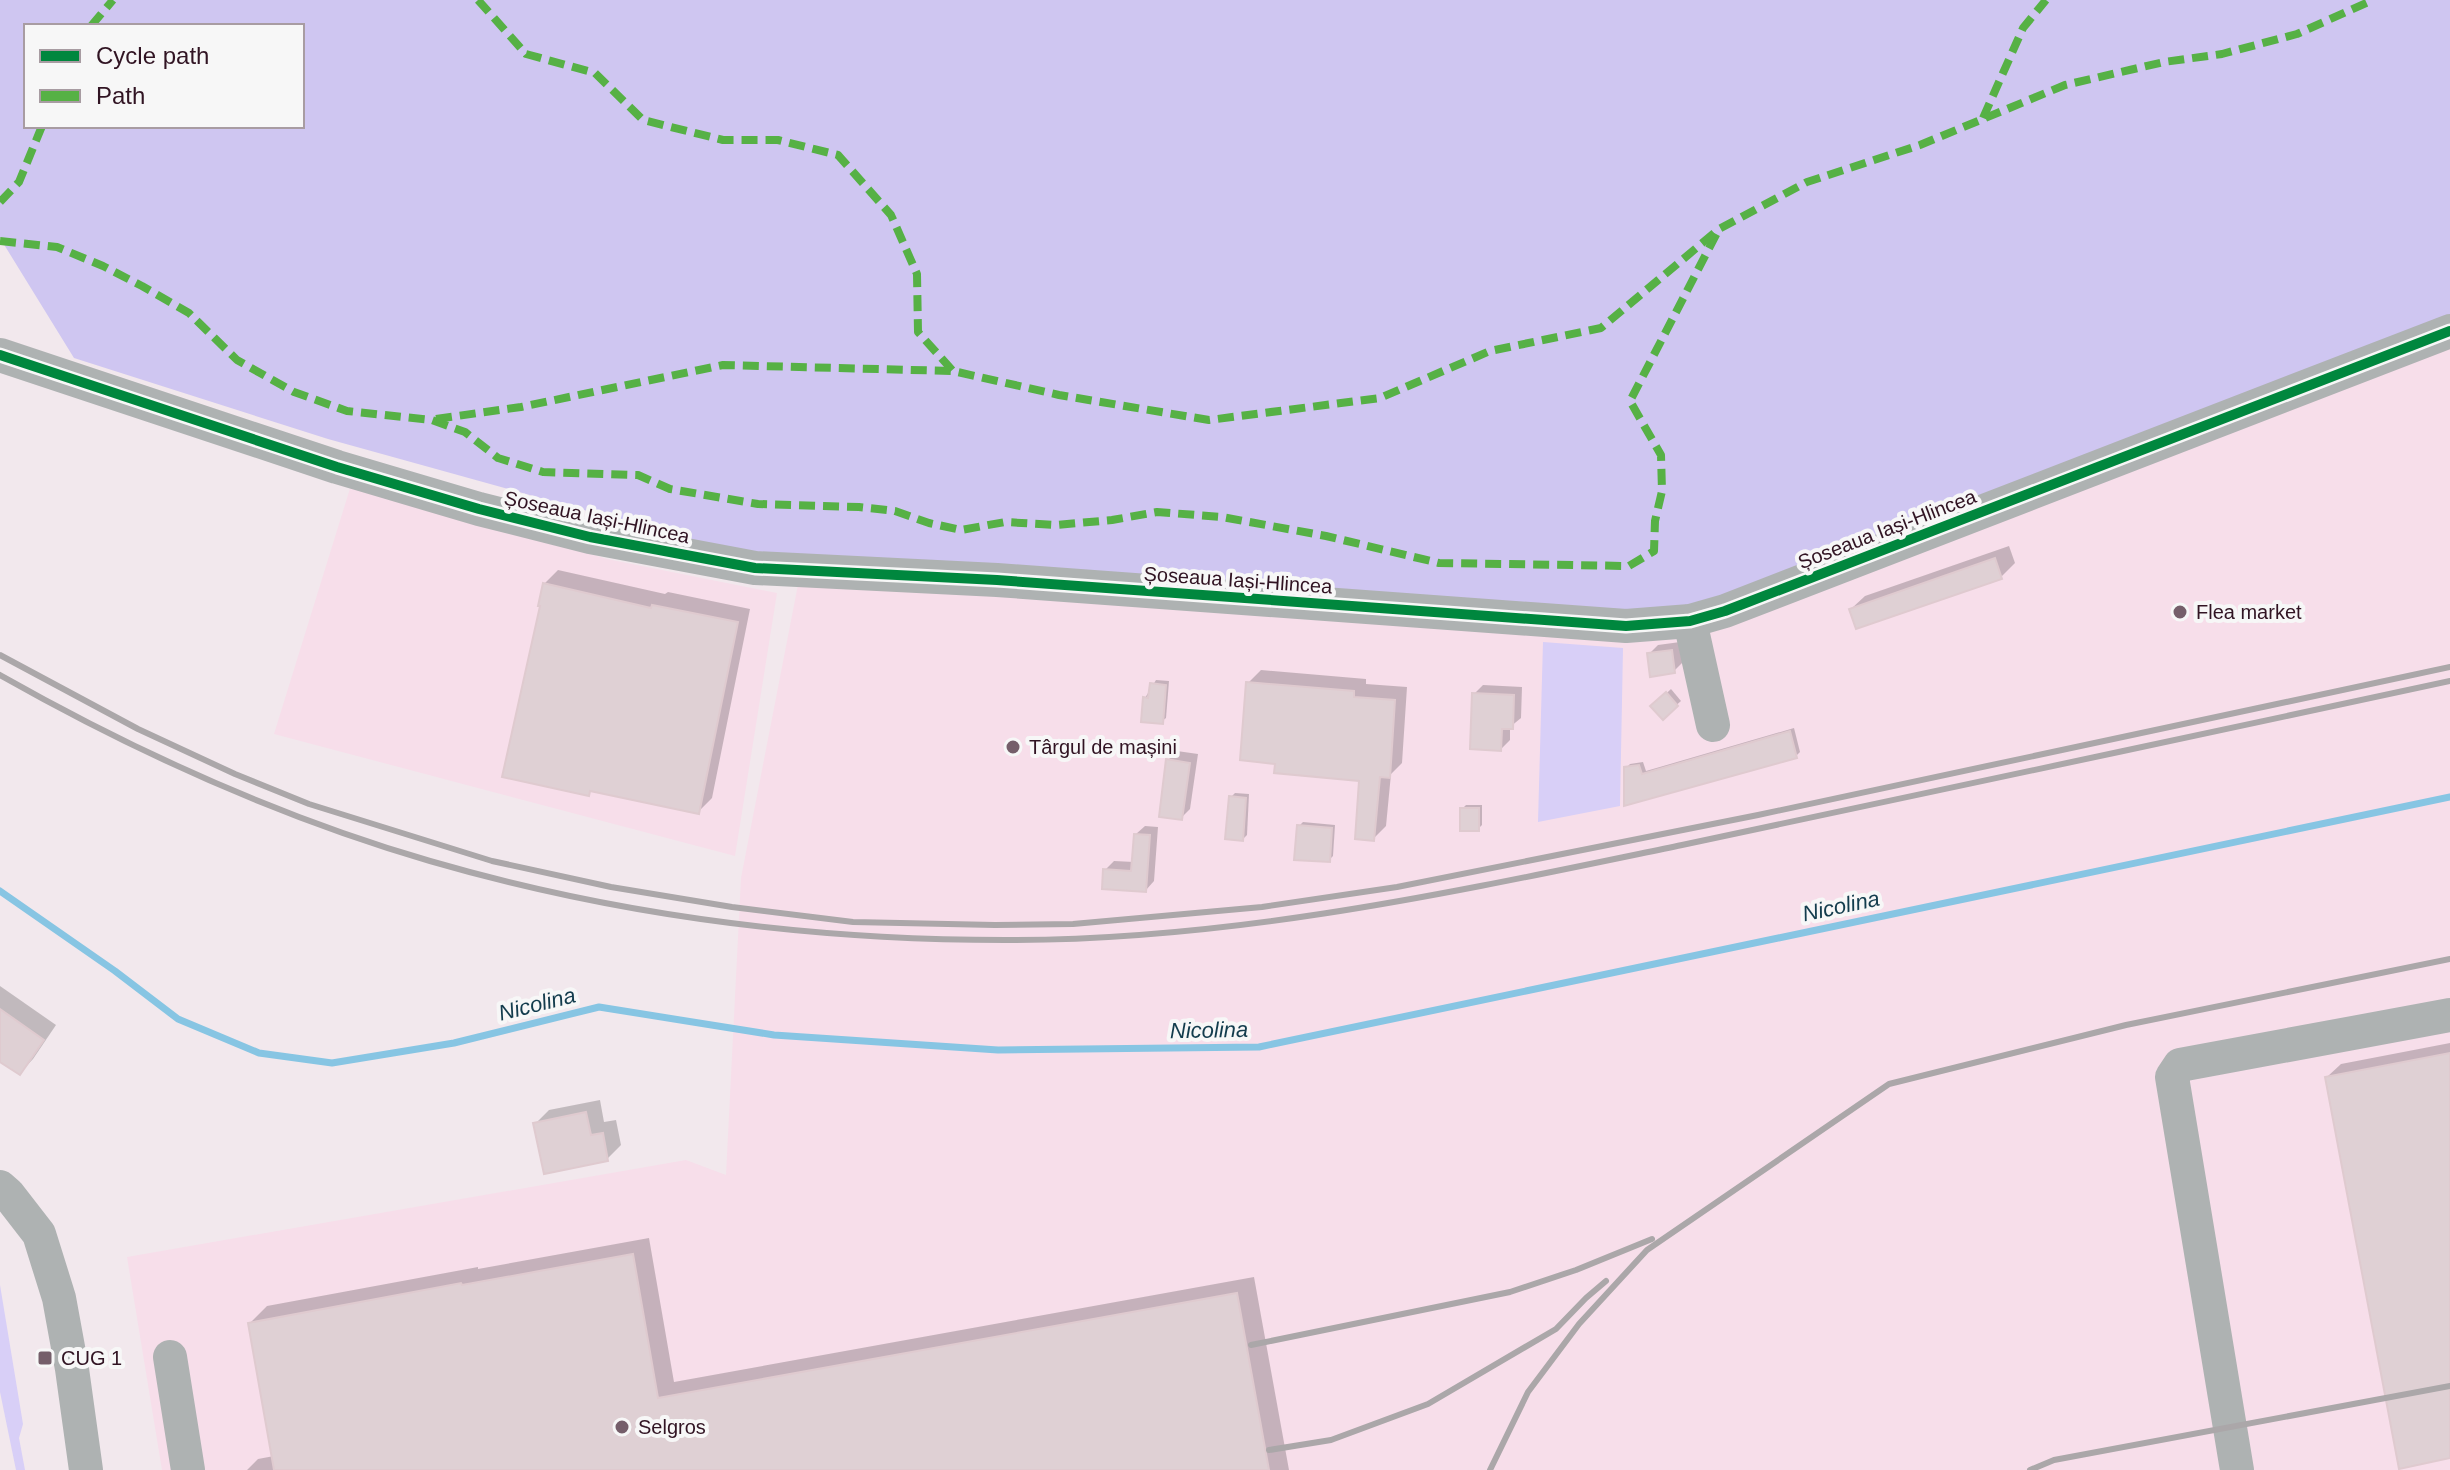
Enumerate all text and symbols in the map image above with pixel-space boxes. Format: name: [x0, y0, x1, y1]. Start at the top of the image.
legend: [24, 24, 304, 128]
text: Cycle path: [96, 42, 209, 69]
text: Path: [96, 82, 145, 109]
street label: Șoseaua Iași-Hlincea: [1795, 485, 1980, 573]
street label: Șoseaua Iași-Hlincea: [502, 487, 693, 548]
street label: Șoseaua Iași-Hlincea: [1143, 562, 1334, 598]
place label: Flea market: [2196, 601, 2302, 623]
marker: Flea market: [2171, 603, 2189, 621]
place label: Târgul de mașini: [1029, 736, 1177, 758]
marker: Târgul de mașini: [1004, 738, 1022, 756]
water label: Nicolina: [1800, 886, 1882, 926]
water label: Nicolina: [496, 982, 578, 1026]
water label: Nicolina: [1170, 1017, 1248, 1043]
place label: CUG 1: [61, 1347, 122, 1369]
marker: CUG 1: [36, 1349, 54, 1367]
place label: Selgros: [638, 1416, 706, 1438]
marker: Selgros: [613, 1418, 631, 1436]

